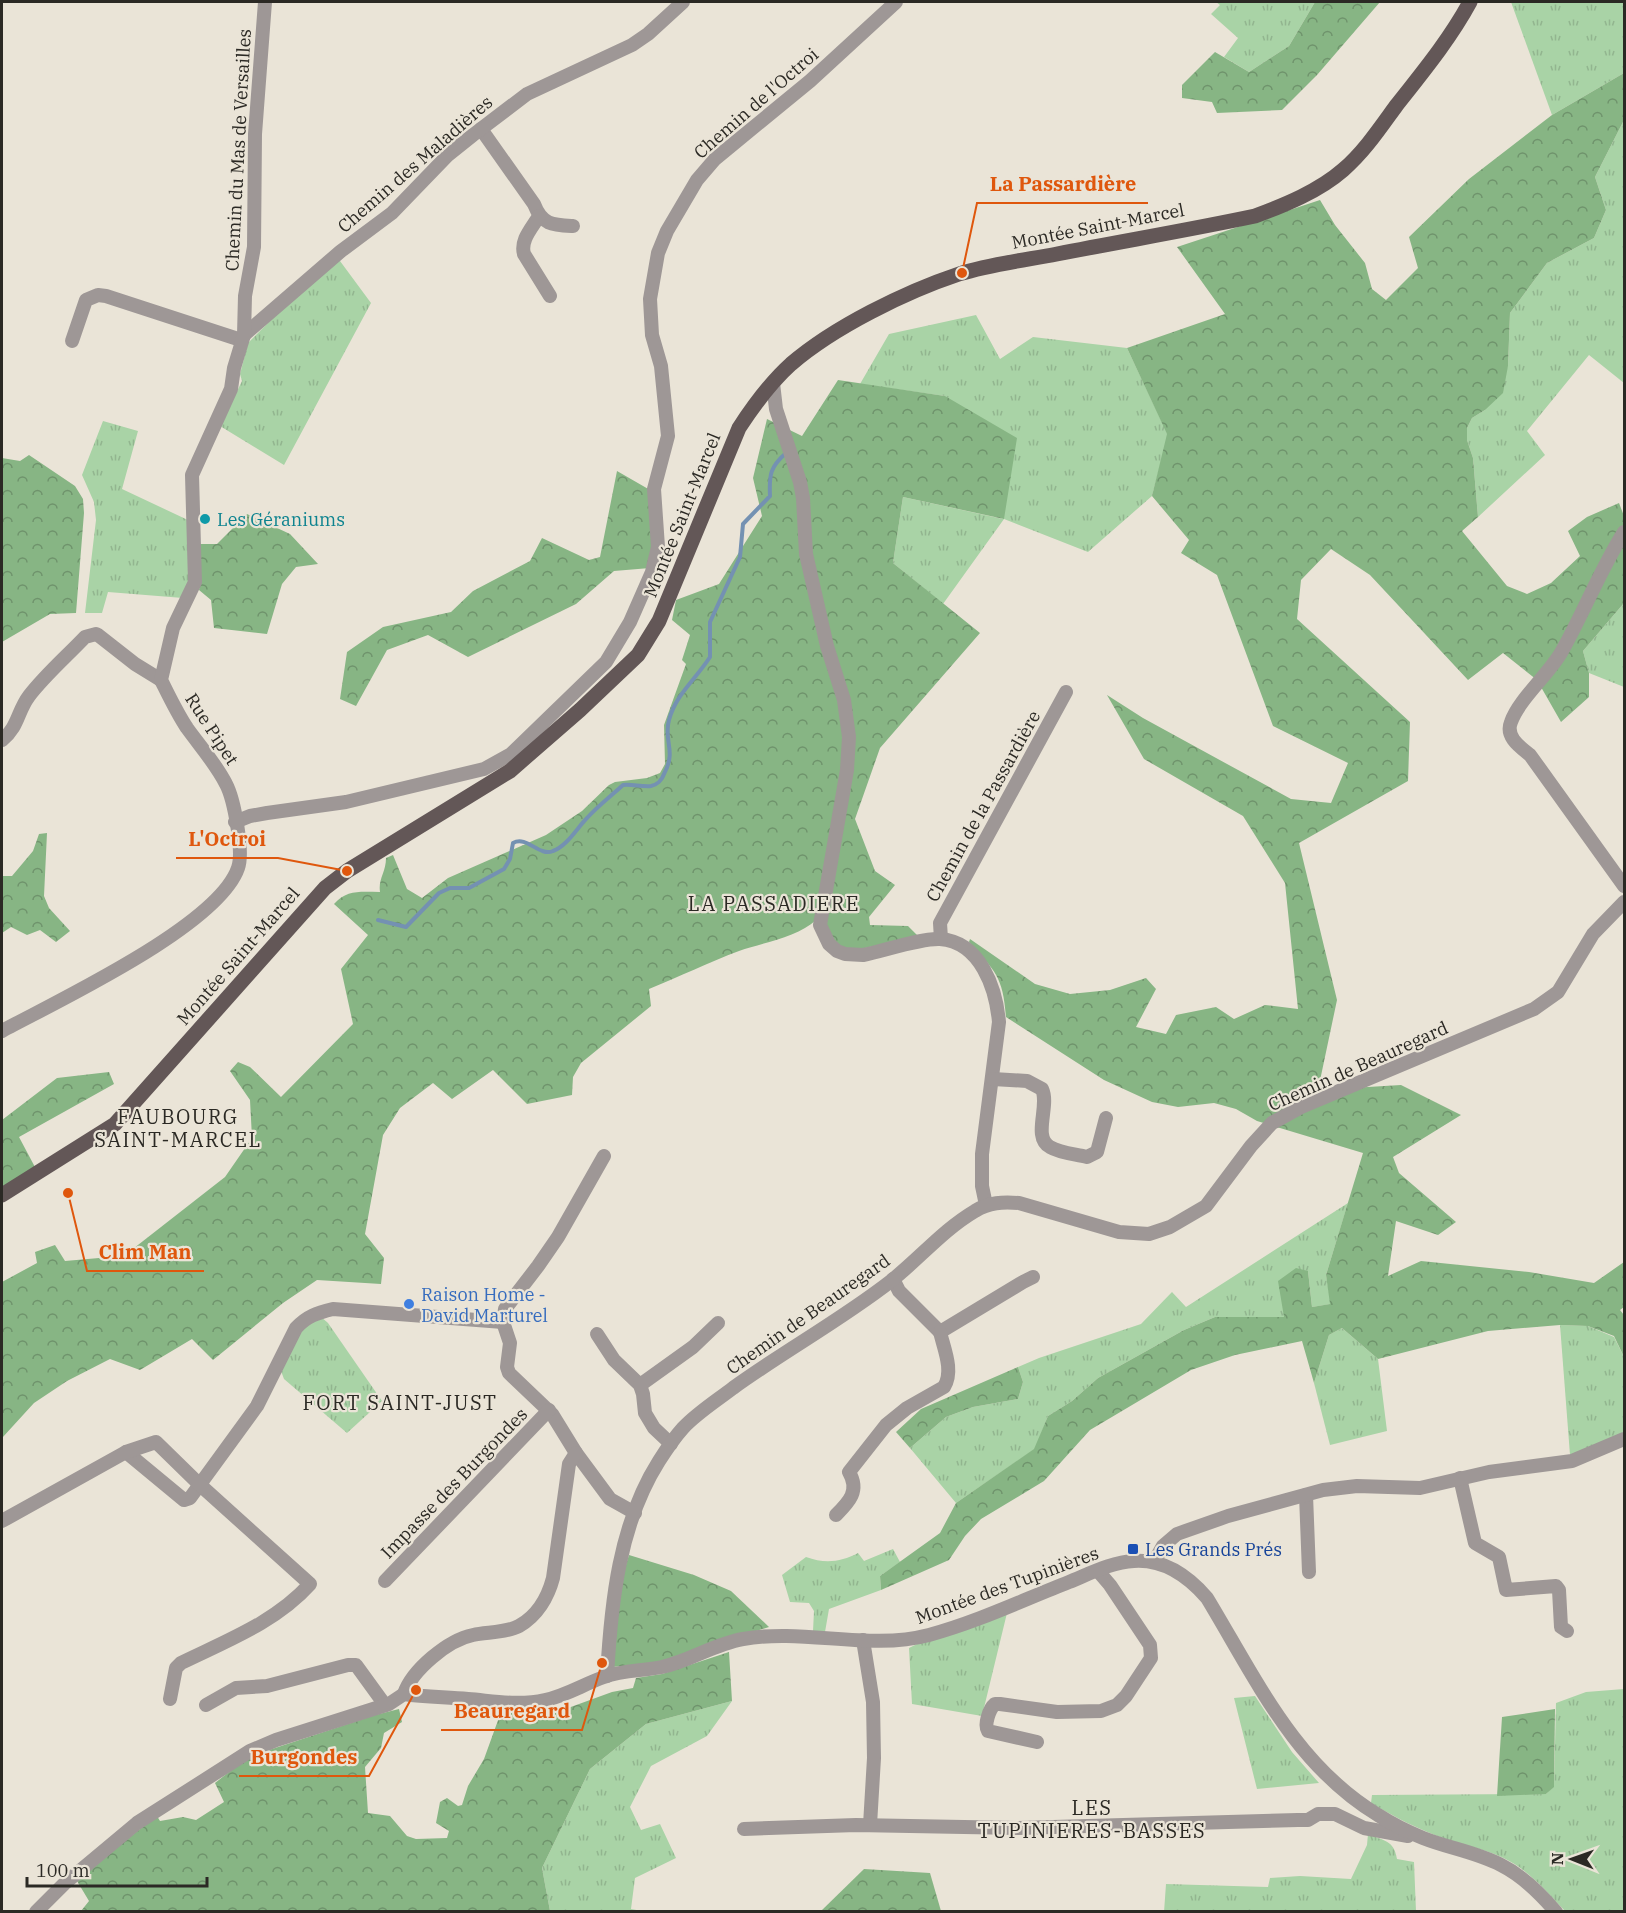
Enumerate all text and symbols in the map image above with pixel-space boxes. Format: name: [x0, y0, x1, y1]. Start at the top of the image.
street label: Chemin du Mas de Versailles: [220, 28, 256, 272]
street label: Chemin de l'Octroi: [689, 42, 823, 163]
street label: Chemin des Maladières: [333, 90, 497, 238]
callout: La Passardière: [977, 165, 1148, 203]
text: La Passardière: [990, 170, 1136, 197]
street label: Montée Saint-Marcel: [1010, 198, 1186, 254]
street label: Montée Saint-Marcel: [638, 429, 726, 601]
place label: Les Géraniums: [217, 508, 345, 531]
marker: Les Géraniums: [198, 512, 212, 526]
street label: Rue Pipet: [180, 689, 244, 769]
street label: Chemin de la Passardière: [921, 706, 1045, 906]
callout: L'Octroi: [176, 820, 278, 858]
text: L'Octroi: [188, 825, 266, 852]
street label: Montée Saint-Marcel: [172, 882, 304, 1030]
district label: LA PASSADIERE: [688, 890, 860, 917]
street label: Chemin de Beauregard: [1264, 1016, 1452, 1116]
district label: FAUBOURG SAINT-MARCEL: [94, 1103, 262, 1153]
callout: Clim Man: [87, 1233, 204, 1271]
text: Clim Man: [98, 1238, 192, 1265]
street label: Chemin de Beauregard: [722, 1249, 894, 1379]
place label: Raison Home - David Marturel: [421, 1283, 548, 1327]
marker: Raison Home - David Marturel: [402, 1297, 416, 1311]
district label: FORT SAINT-JUST: [303, 1389, 497, 1416]
street label: Impasse des Burgondes: [376, 1403, 532, 1563]
place label: Les Grands Prés: [1145, 1538, 1282, 1561]
street label: Montée des Tupinières: [912, 1541, 1102, 1629]
marker: Les Grands Prés: [1126, 1542, 1140, 1556]
callout: Beauregard: [441, 1692, 582, 1730]
text: Beauregard: [454, 1697, 571, 1724]
callout: Burgondes: [239, 1738, 369, 1776]
text: Burgondes: [251, 1743, 357, 1770]
district label: LES TUPINIERES-BASSES: [978, 1794, 1206, 1844]
north arrow: [1542, 1829, 1602, 1889]
scale bar: [27, 1850, 207, 1888]
text: N: [1547, 1852, 1567, 1865]
text: 100 m: [36, 1859, 90, 1882]

